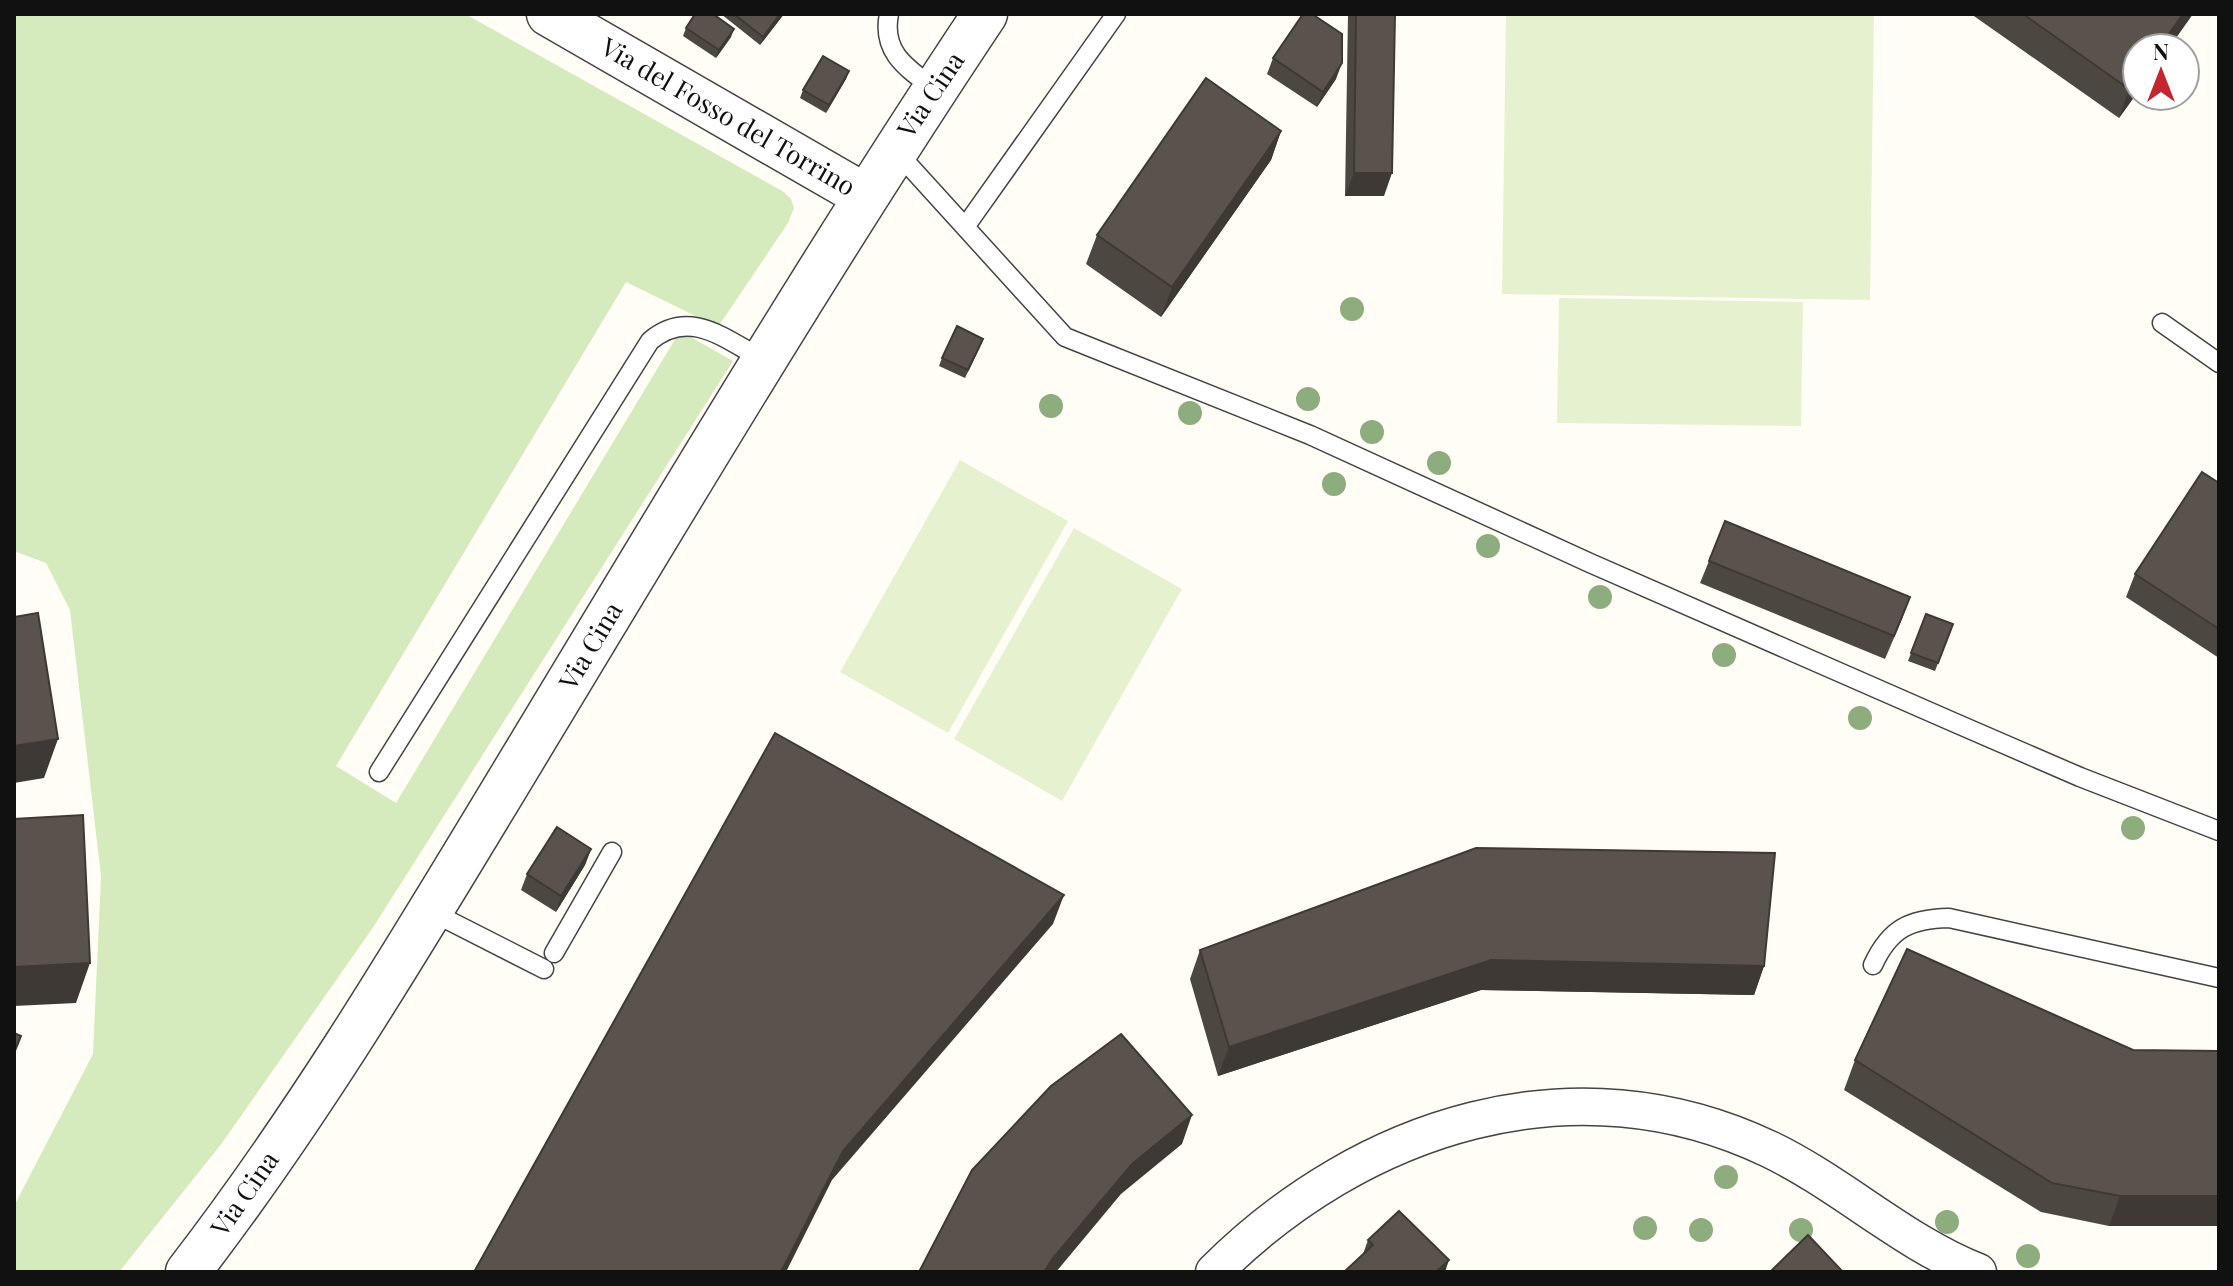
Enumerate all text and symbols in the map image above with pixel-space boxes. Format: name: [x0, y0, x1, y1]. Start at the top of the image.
street label: Via del Fosso del Torrino: [594, 28, 862, 203]
north arrow: [2121, 32, 2201, 112]
text: N: [2153, 36, 2169, 66]
street label: Via Cina: [888, 44, 971, 145]
street label: Via Cina: [549, 595, 630, 696]
street label: Via Cina: [201, 1144, 286, 1243]

